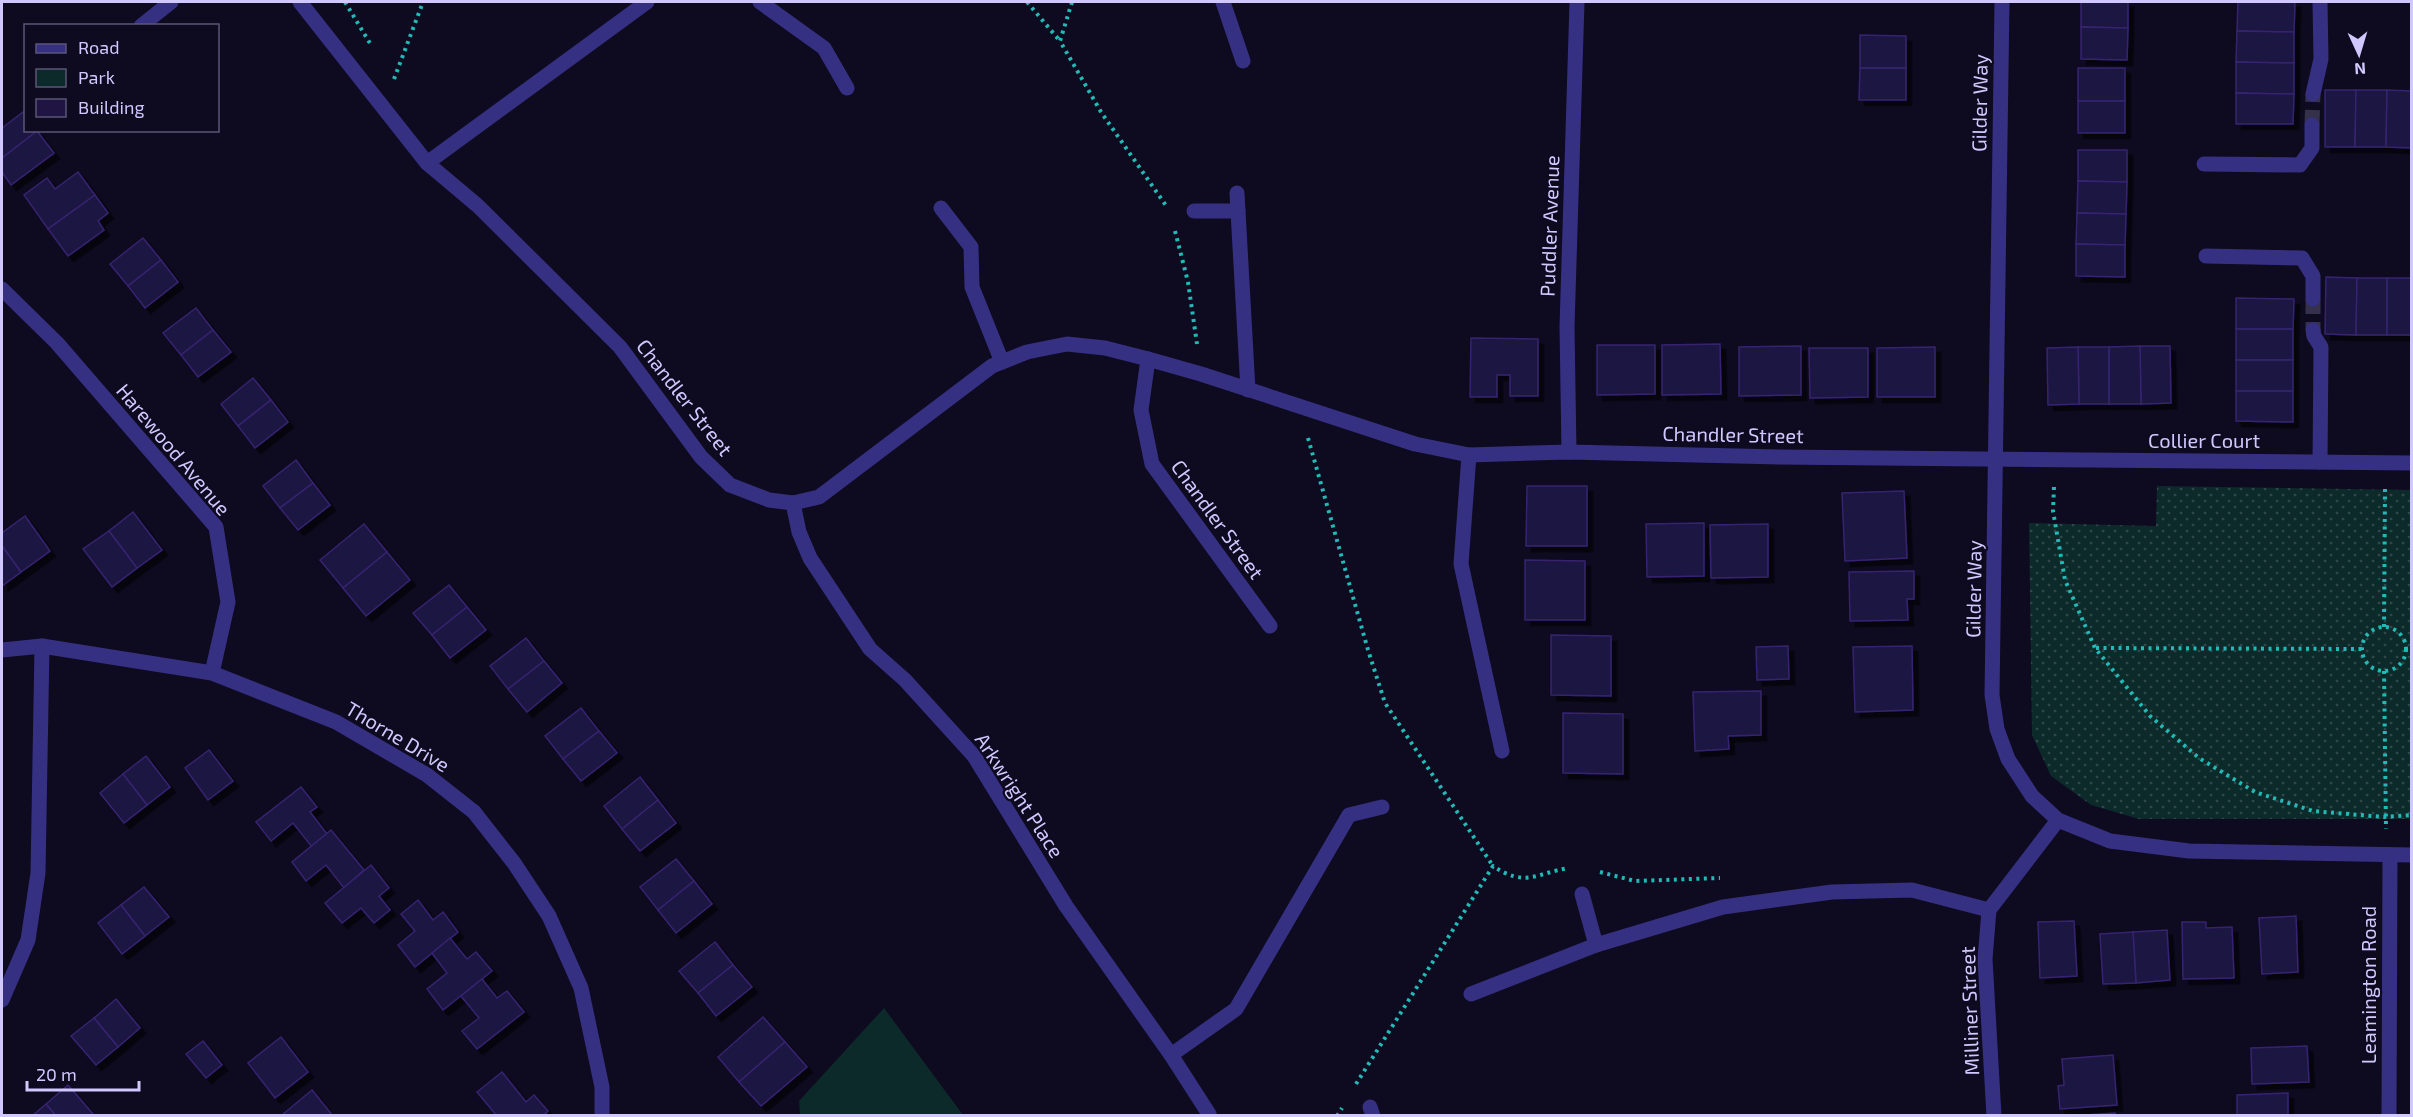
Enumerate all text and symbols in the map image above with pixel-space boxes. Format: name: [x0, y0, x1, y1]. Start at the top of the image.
legend: [24, 24, 219, 132]
north arrow: [2329, 24, 2389, 84]
text: Road: [78, 36, 119, 58]
street label: Gilder Way: [1966, 54, 1992, 152]
text: N: [2354, 60, 2367, 79]
text: Park: [78, 66, 115, 88]
text: Building: [78, 96, 145, 118]
street label: Puddler Avenue: [1535, 155, 1563, 297]
street label: Chandler Street: [632, 334, 738, 460]
street label: Harewood Avenue: [112, 378, 236, 520]
street label: Chandler Street: [1662, 421, 1804, 447]
street label: Collier Court: [2148, 428, 2260, 452]
street label: Chandler Street: [1167, 455, 1269, 584]
street label: Gilder Way: [1960, 540, 1986, 638]
street label: Thorne Drive: [342, 696, 454, 776]
street label: Arkwright Place: [971, 728, 1069, 862]
street label: Leamington Road: [2356, 906, 2380, 1064]
street label: Milliner Street: [1955, 946, 1983, 1076]
scale bar: [27, 1054, 140, 1092]
text: 20 m: [36, 1063, 77, 1085]

